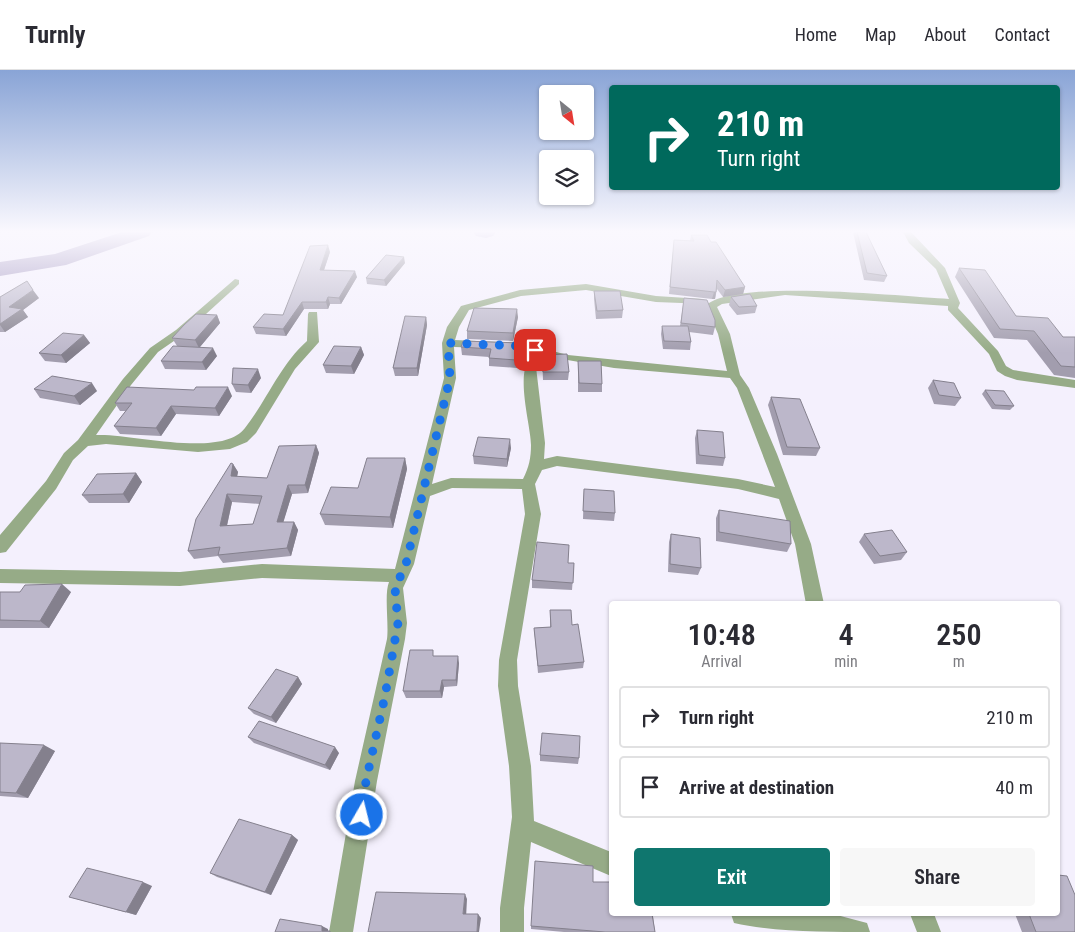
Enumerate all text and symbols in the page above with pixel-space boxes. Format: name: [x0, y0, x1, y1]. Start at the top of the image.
text: Turnly: [25, 21, 86, 49]
text: Home: [795, 24, 837, 45]
text: Map: [865, 24, 896, 45]
text: About: [924, 24, 966, 45]
text: Contact: [994, 24, 1050, 45]
north arrow: [539, 85, 594, 140]
map controls: [539, 85, 594, 205]
text: 210 m: [717, 104, 804, 145]
icon: right: [634, 105, 699, 170]
text: Turn right: [717, 146, 800, 171]
button: layers: [539, 150, 594, 205]
pin: [514, 329, 556, 371]
icon: arrive: [521, 336, 549, 364]
text: 10:48: [687, 617, 756, 652]
text: 4: [838, 617, 854, 652]
text: 250: [936, 617, 981, 652]
text: Arrival: [701, 652, 742, 671]
text: min: [834, 652, 858, 671]
text: m: [953, 652, 965, 671]
icon: right: [636, 703, 664, 731]
text: Turn right: [679, 706, 754, 729]
text: 210 m: [986, 706, 1033, 729]
icon: arrive: [636, 773, 664, 801]
text: Arrive at destination: [679, 776, 834, 799]
text: 40 m: [996, 776, 1033, 799]
position arrow: [335, 788, 387, 840]
button: Exit: [634, 848, 830, 906]
button: Share: [840, 848, 1035, 906]

